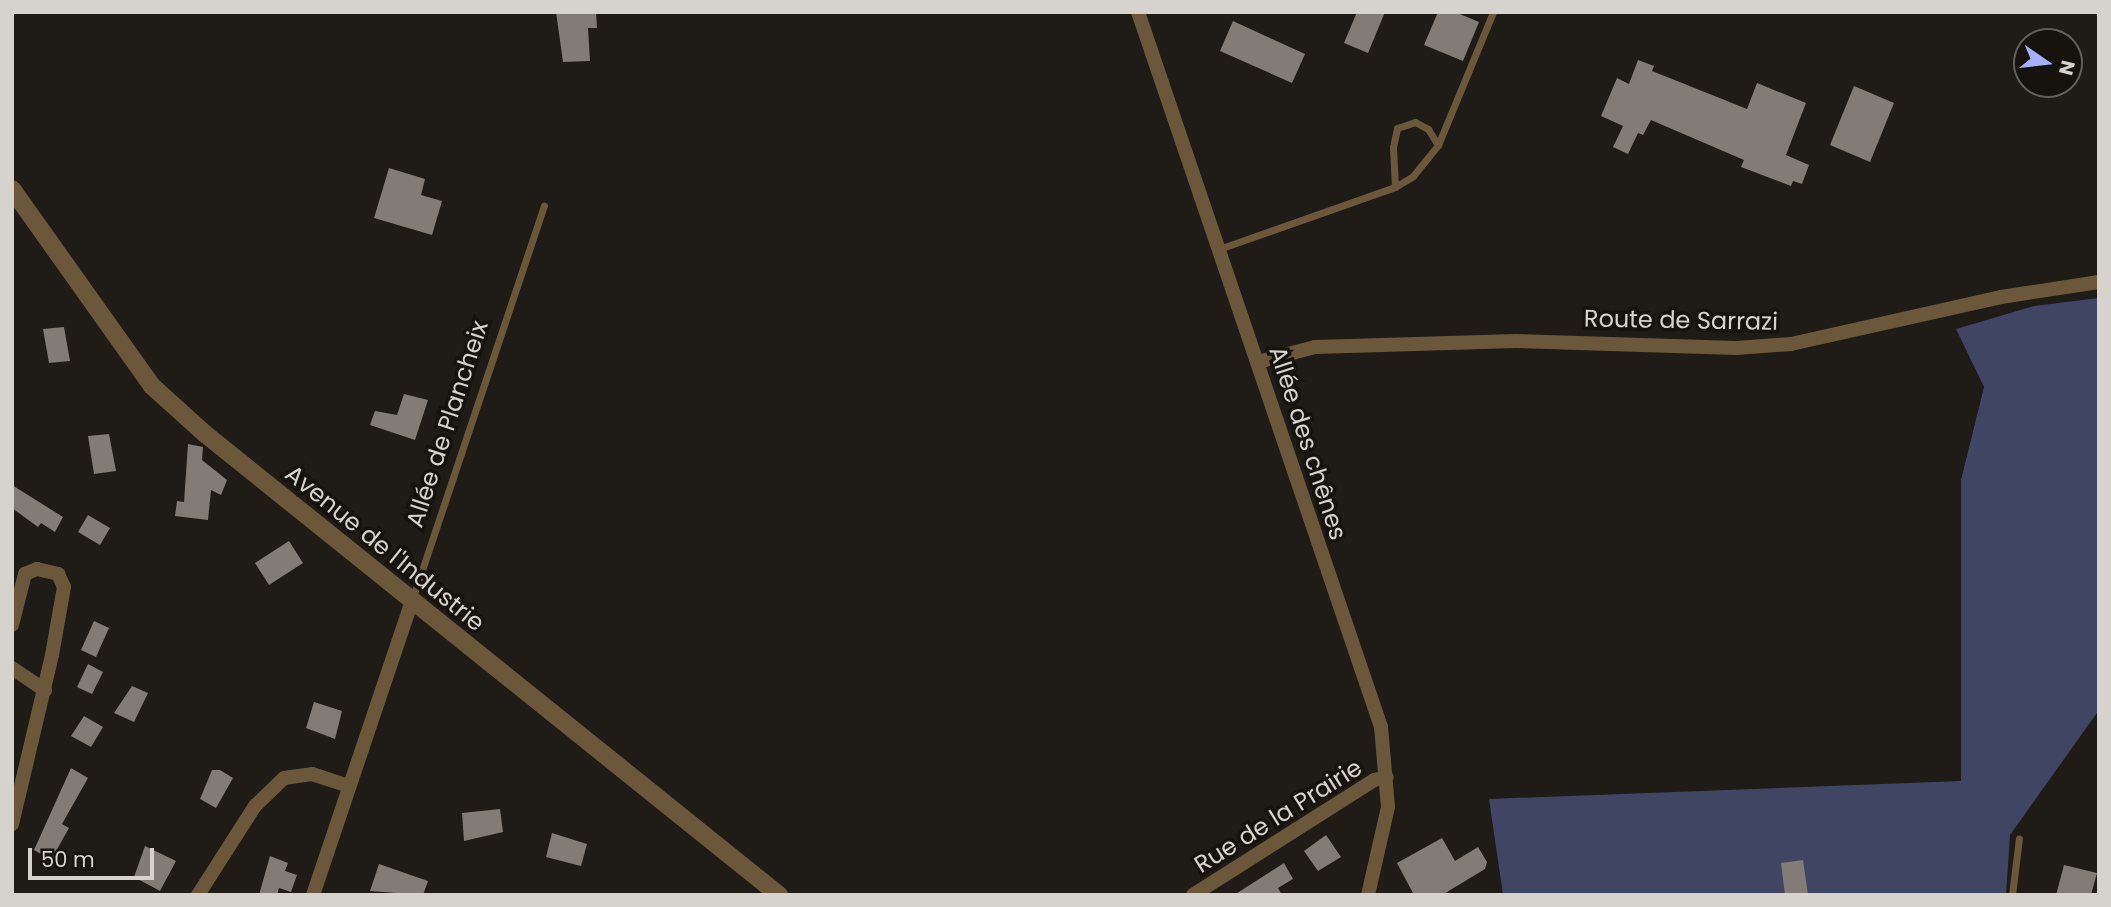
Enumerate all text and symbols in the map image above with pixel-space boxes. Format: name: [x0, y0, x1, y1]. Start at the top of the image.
north arrow: [2013, 28, 2083, 98]
text: N: [2052, 58, 2082, 78]
street label: Route de Sarrazi: [1584, 304, 1778, 336]
street label: Allée de Plancheix: [400, 317, 494, 531]
street label: Allée des chênes: [1263, 343, 1353, 543]
street label: Avenue de l'Industrie: [280, 459, 490, 637]
street label: Rue de la Prairie: [1189, 753, 1367, 879]
scale bar: [32, 834, 158, 878]
text: 50 m: [41, 845, 95, 874]

